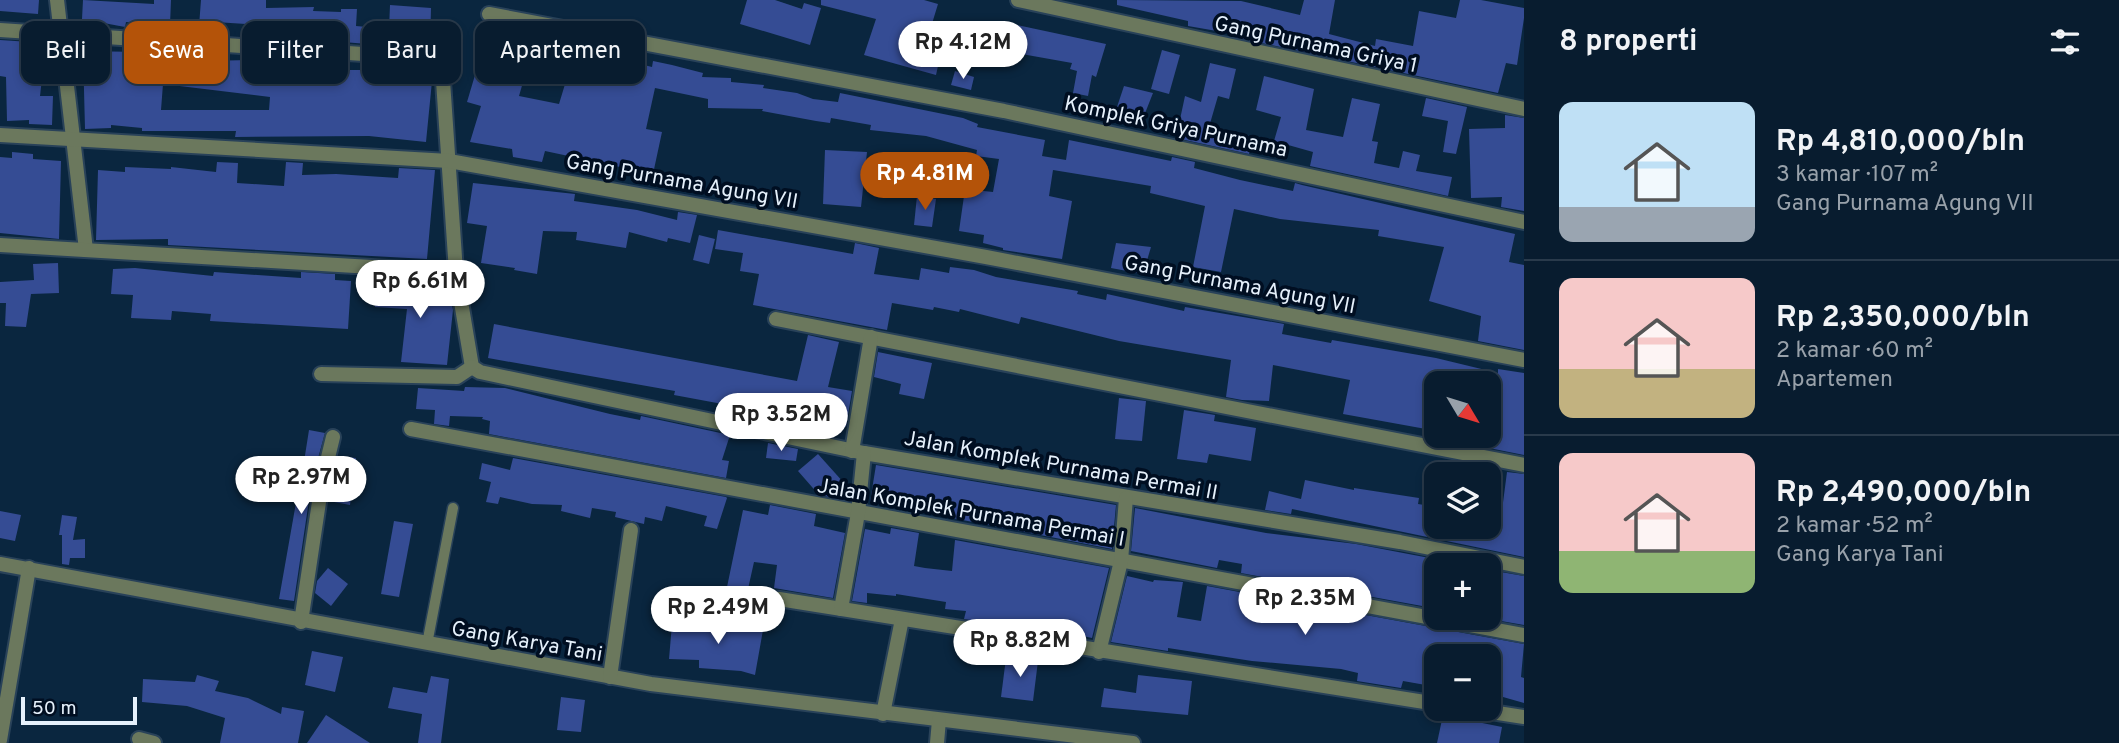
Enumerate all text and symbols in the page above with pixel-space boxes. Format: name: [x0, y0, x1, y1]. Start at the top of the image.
street label: Gang Purnama Griya 1: [1212, 11, 1420, 80]
chip: Beli: [21, 21, 110, 84]
chip: Sewa: [124, 21, 228, 84]
chip: Filter: [242, 21, 348, 84]
chip: Baru: [362, 21, 461, 84]
chip: Apartemen: [475, 21, 645, 84]
pin: Rp 4.12M: [891, 22, 1035, 81]
icon: filters: [2046, 23, 2084, 61]
text: 8 properti: [1559, 24, 1698, 61]
text: Rp 4.12M: [914, 29, 1012, 58]
street label: Komplek Griya Purnama: [1062, 91, 1290, 164]
text: Rp 4,810,000/bln: [1776, 124, 2025, 161]
icon: home: [1615, 130, 1699, 214]
street label: Gang Purnama Agung VII: [564, 149, 800, 216]
pin: Rp 4.81M: [853, 152, 997, 212]
text: Rp 4.81M: [876, 160, 974, 189]
text: 3 kamar · 107 m²: [1776, 161, 1938, 190]
text: Gang Purnama Agung VII: [1776, 190, 2034, 219]
street label: Gang Purnama Agung VII: [1122, 250, 1358, 321]
pin: Rp 6.61M: [348, 260, 492, 320]
text: Rp 6.61M: [372, 268, 468, 297]
text: Rp 2,350,000/bln: [1776, 300, 2030, 337]
icon: home: [1615, 306, 1699, 390]
text: 2 kamar · 60 m²: [1776, 337, 1933, 366]
text: Apartemen: [1776, 366, 1893, 395]
north arrow: [1424, 371, 1502, 448]
map controls: [1424, 371, 1501, 721]
pin: Rp 3.52M: [709, 393, 853, 453]
text: Rp 3.52M: [731, 401, 831, 430]
street label: Jalan Komplek Purnama Permai II: [902, 426, 1220, 507]
pin: Rp 2.97M: [229, 456, 373, 516]
button: layers: [1424, 462, 1501, 539]
text: Rp 2.97M: [251, 464, 351, 493]
street label: Jalan Komplek Purnama Permai I: [815, 473, 1127, 554]
text: Rp 2,490,000/bln: [1776, 475, 2031, 512]
icon: home: [1615, 481, 1699, 565]
text: 2 kamar · 52 m²: [1776, 512, 1933, 541]
text: Gang Karya Tani: [1776, 541, 1944, 570]
button: +: [1424, 553, 1501, 630]
pin: Rp 2.35M: [1233, 578, 1377, 637]
text: Rp 2.35M: [1254, 585, 1356, 614]
pin: Rp 2.49M: [646, 586, 790, 646]
text: Rp 2.49M: [667, 594, 769, 623]
street label: Gang Karya Tani: [449, 616, 604, 669]
pin: Rp 8.82M: [948, 620, 1092, 679]
text: Rp 8.82M: [969, 627, 1071, 656]
button: −: [1424, 644, 1501, 721]
scale bar: [21, 694, 136, 726]
text: 50 m: [32, 697, 77, 721]

